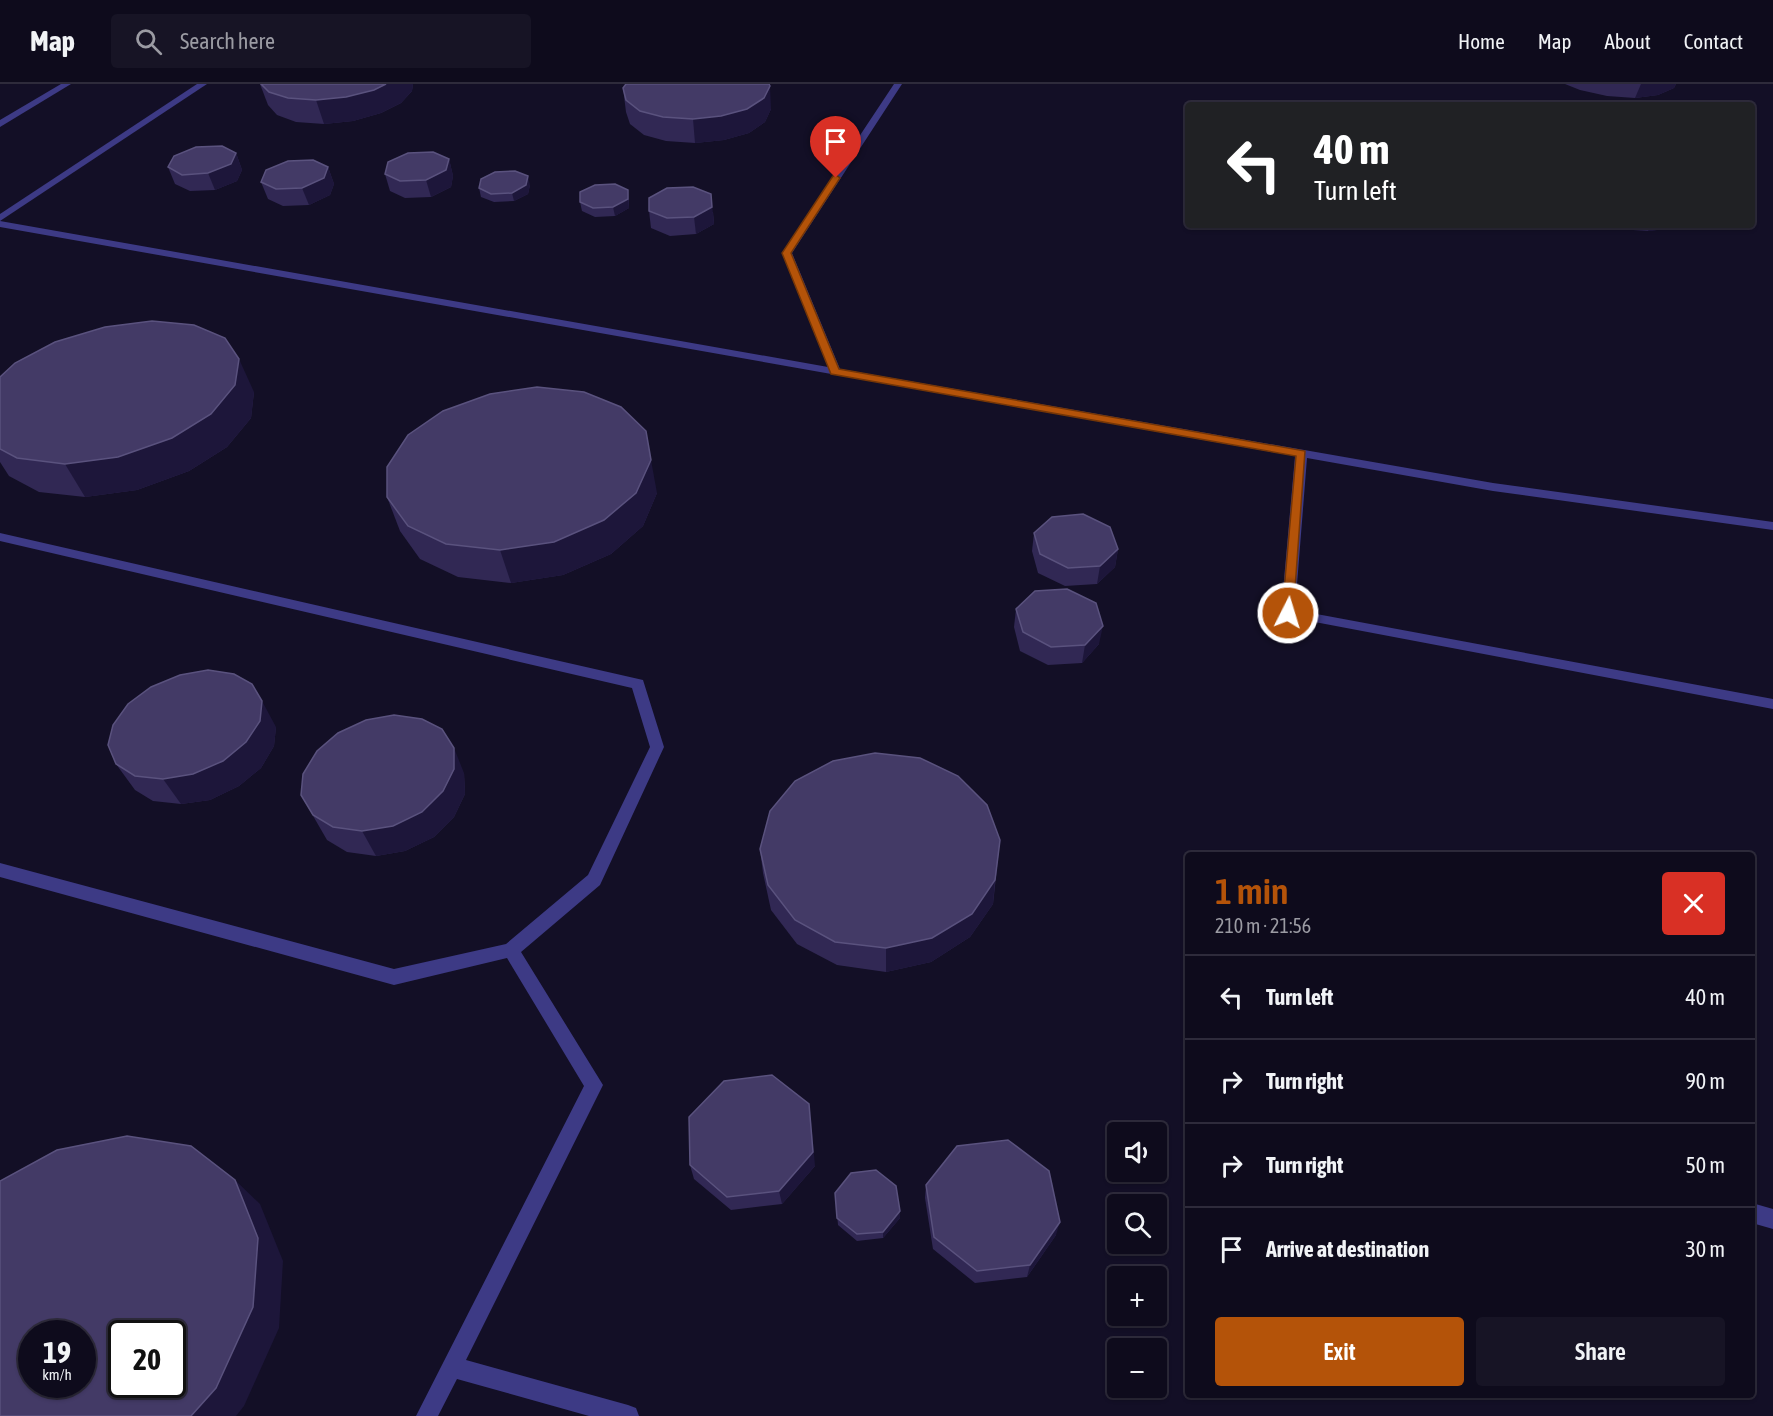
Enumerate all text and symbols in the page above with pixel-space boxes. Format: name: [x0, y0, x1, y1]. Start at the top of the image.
search box: [111, 14, 531, 68]
text: Map: [30, 25, 75, 57]
icon: search: [132, 25, 165, 58]
text: Search here: [180, 28, 275, 54]
text: Home: [1458, 29, 1505, 53]
text: Map: [1538, 29, 1572, 53]
text: About: [1605, 29, 1651, 53]
text: Contact: [1684, 29, 1743, 53]
pin: [810, 116, 861, 178]
icon: arrive: [819, 125, 852, 158]
text: 40 m: [1314, 125, 1389, 173]
icon: left: [1215, 126, 1293, 204]
text: Turn left: [1314, 175, 1397, 206]
position arrow: [1256, 581, 1320, 645]
text: 1 min: [1215, 870, 1289, 912]
button: close: [1662, 872, 1725, 935]
text: 210 m · 21:56: [1215, 914, 1311, 937]
icon: left: [1215, 981, 1248, 1014]
text: Turn left: [1266, 984, 1333, 1010]
text: 40 m: [1685, 984, 1725, 1010]
icon: right: [1215, 1065, 1248, 1098]
text: Turn right: [1266, 1068, 1343, 1094]
text: 90 m: [1685, 1068, 1725, 1094]
map controls: [1107, 1122, 1167, 1398]
button: sound: [1107, 1122, 1167, 1182]
icon: right: [1215, 1149, 1248, 1182]
text: Turn right: [1266, 1152, 1343, 1178]
text: 50 m: [1685, 1152, 1725, 1178]
button: search: [1107, 1194, 1167, 1254]
icon: arrive: [1215, 1233, 1248, 1266]
text: Arrive at destination: [1266, 1236, 1429, 1262]
text: 30 m: [1685, 1236, 1725, 1262]
button: +: [1107, 1266, 1167, 1326]
button: Exit: [1215, 1317, 1464, 1386]
button: Share: [1476, 1317, 1725, 1386]
speed limit sign: 20: [108, 1320, 186, 1398]
text: 19: [43, 1335, 71, 1369]
button: −: [1107, 1338, 1167, 1398]
text: km/h: [42, 1366, 72, 1383]

